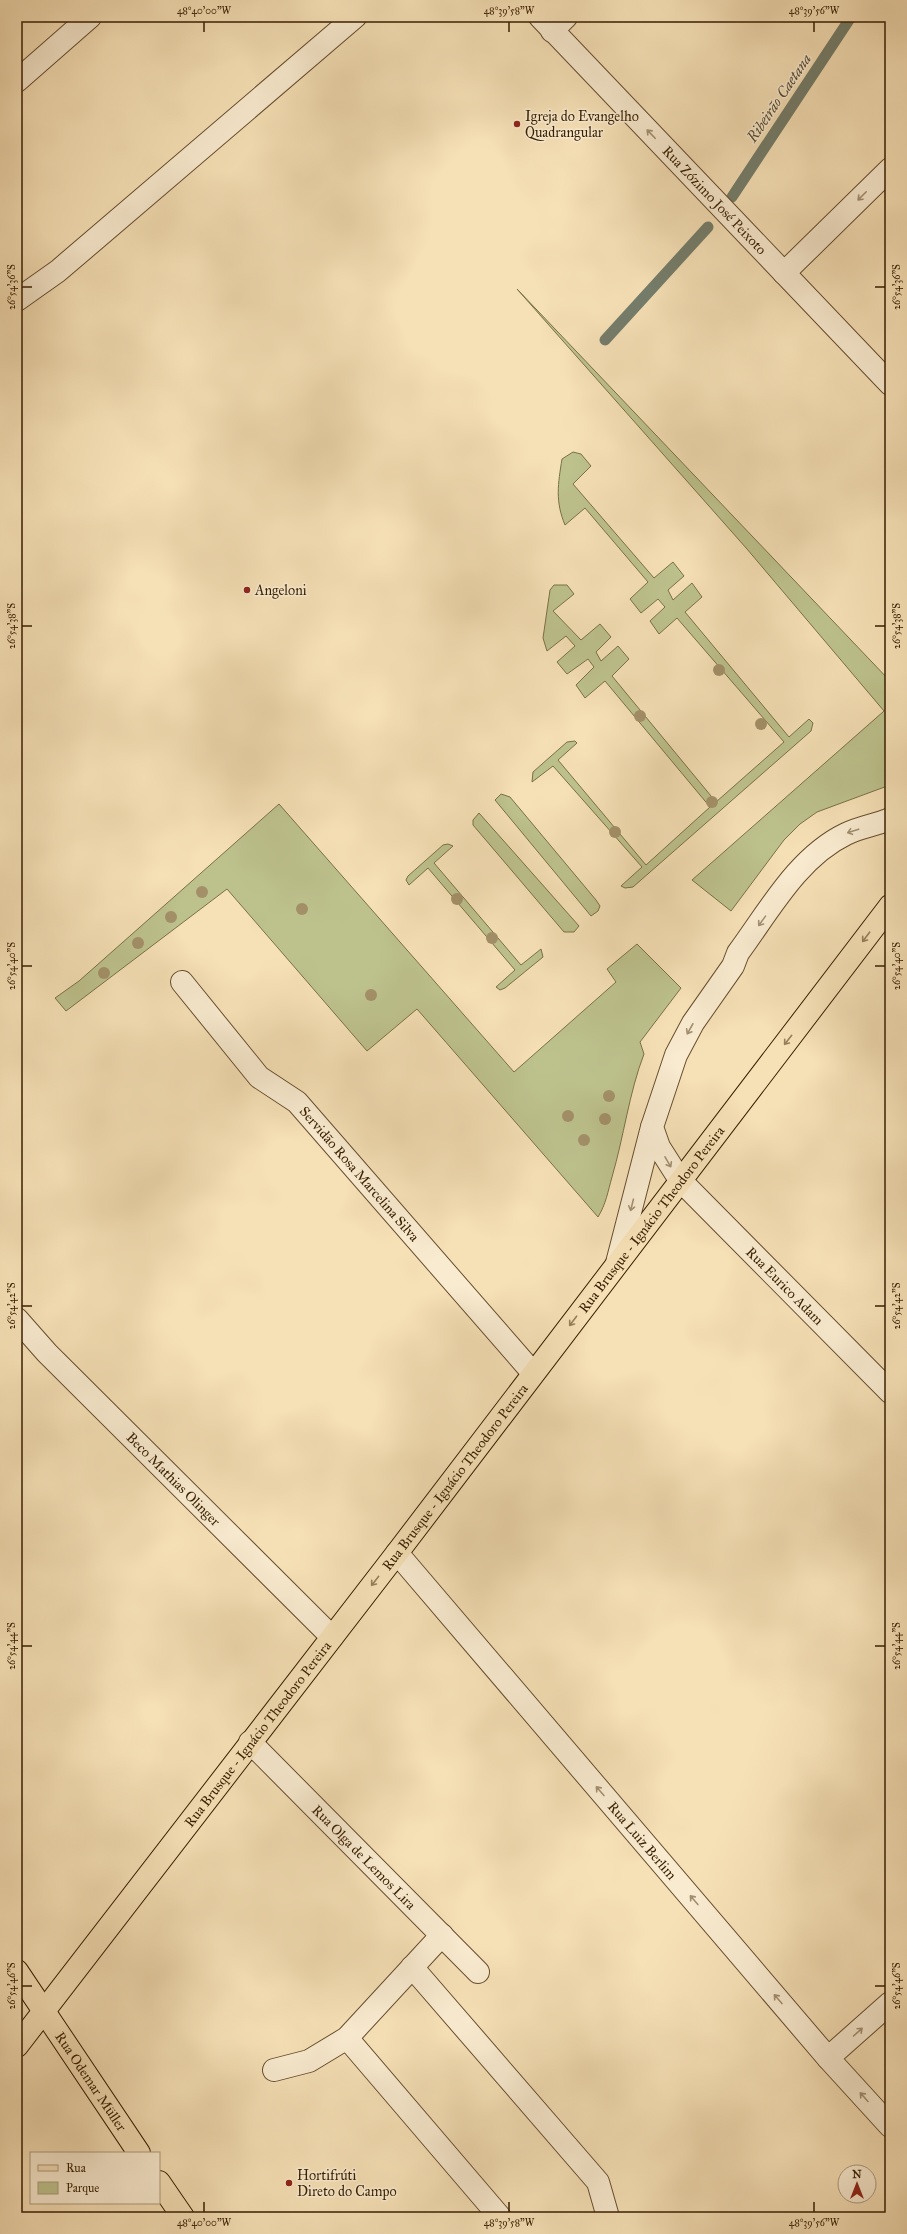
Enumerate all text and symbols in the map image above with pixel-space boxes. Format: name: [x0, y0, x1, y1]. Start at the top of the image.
text: 48°40'00"W: [177, 5, 232, 17]
text: 48°39'58"W: [484, 5, 535, 17]
text: 48°39'56"W: [789, 5, 840, 17]
water label: Ribeirão Caetana: [742, 51, 815, 146]
place label: Igreja do Evangelho Quadrangular: [525, 108, 639, 141]
marker: Igreja do Evangelho Quadrangular: [512, 119, 522, 129]
one-way arrow: [646, 129, 656, 139]
street label: Rua Zózimo José Peixoto: [659, 142, 770, 258]
one-way arrow: [857, 191, 867, 201]
text: 26°54'36"S: [6, 264, 18, 310]
text: 26°54'36"S: [891, 264, 903, 310]
place label: Angeloni: [254, 582, 307, 599]
marker: Angeloni: [242, 585, 252, 595]
text: 26°54'38"S: [6, 603, 18, 649]
text: 26°54'38"S: [891, 603, 903, 649]
one-way arrow: [847, 828, 859, 836]
one-way arrow: [758, 915, 766, 926]
one-way arrow: [862, 931, 871, 942]
text: 26°54'40"S: [6, 942, 18, 990]
text: 26°54'40"S: [891, 942, 903, 990]
one-way arrow: [686, 1022, 693, 1034]
one-way arrow: [783, 1035, 792, 1046]
street label: Servidão Rosa Marcelina Silva: [296, 1103, 423, 1245]
street label: Rua Brusque - Ignácio Theodoro Pereira: [575, 1123, 728, 1316]
one-way arrow: [664, 1156, 672, 1168]
one-way arrow: [628, 1198, 635, 1211]
street label: Rua Eurico Adam: [743, 1243, 827, 1329]
text: 26°54'42"S: [6, 1282, 18, 1330]
text: 26°54'42"S: [891, 1282, 903, 1330]
one-way arrow: [568, 1316, 577, 1327]
street label: Rua Brusque - Ignácio Theodoro Pereira: [378, 1380, 531, 1574]
street label: Beco Mathias Olinger: [123, 1429, 225, 1530]
one-way arrow: [371, 1575, 380, 1586]
text: 26°54'44"S: [6, 1622, 18, 1670]
text: 26°54'44"S: [891, 1622, 903, 1670]
street label: Rua Brusque - Ignácio Theodoro Pereira: [181, 1638, 335, 1830]
one-way arrow: [596, 1785, 605, 1796]
street label: Rua Luiz Berlim: [604, 1798, 680, 1883]
street label: Rua Olga de Lemos Lira: [309, 1801, 420, 1913]
one-way arrow: [689, 1895, 698, 1905]
text: 26°54'46"S: [6, 1962, 18, 2010]
text: 26°54'46"S: [891, 1962, 903, 2010]
one-way arrow: [774, 1994, 783, 2004]
one-way arrow: [852, 2027, 863, 2036]
street label: Rua Odemar Müller: [52, 2029, 131, 2135]
one-way arrow: [859, 2092, 869, 2102]
legend: [30, 2152, 160, 2204]
text: Rua: [66, 2161, 87, 2175]
north arrow: [837, 2164, 877, 2204]
place label: Hortifrúti Direto do Campo: [297, 2167, 397, 2200]
text: N: [852, 2168, 862, 2181]
marker: Hortifrúti Direto do Campo: [284, 2178, 294, 2188]
text: Parque: [66, 2181, 99, 2196]
text: 48°40'00"W: [177, 2217, 232, 2229]
text: 48°39'58"W: [484, 2217, 535, 2229]
text: 48°39'56"W: [789, 2217, 840, 2229]

